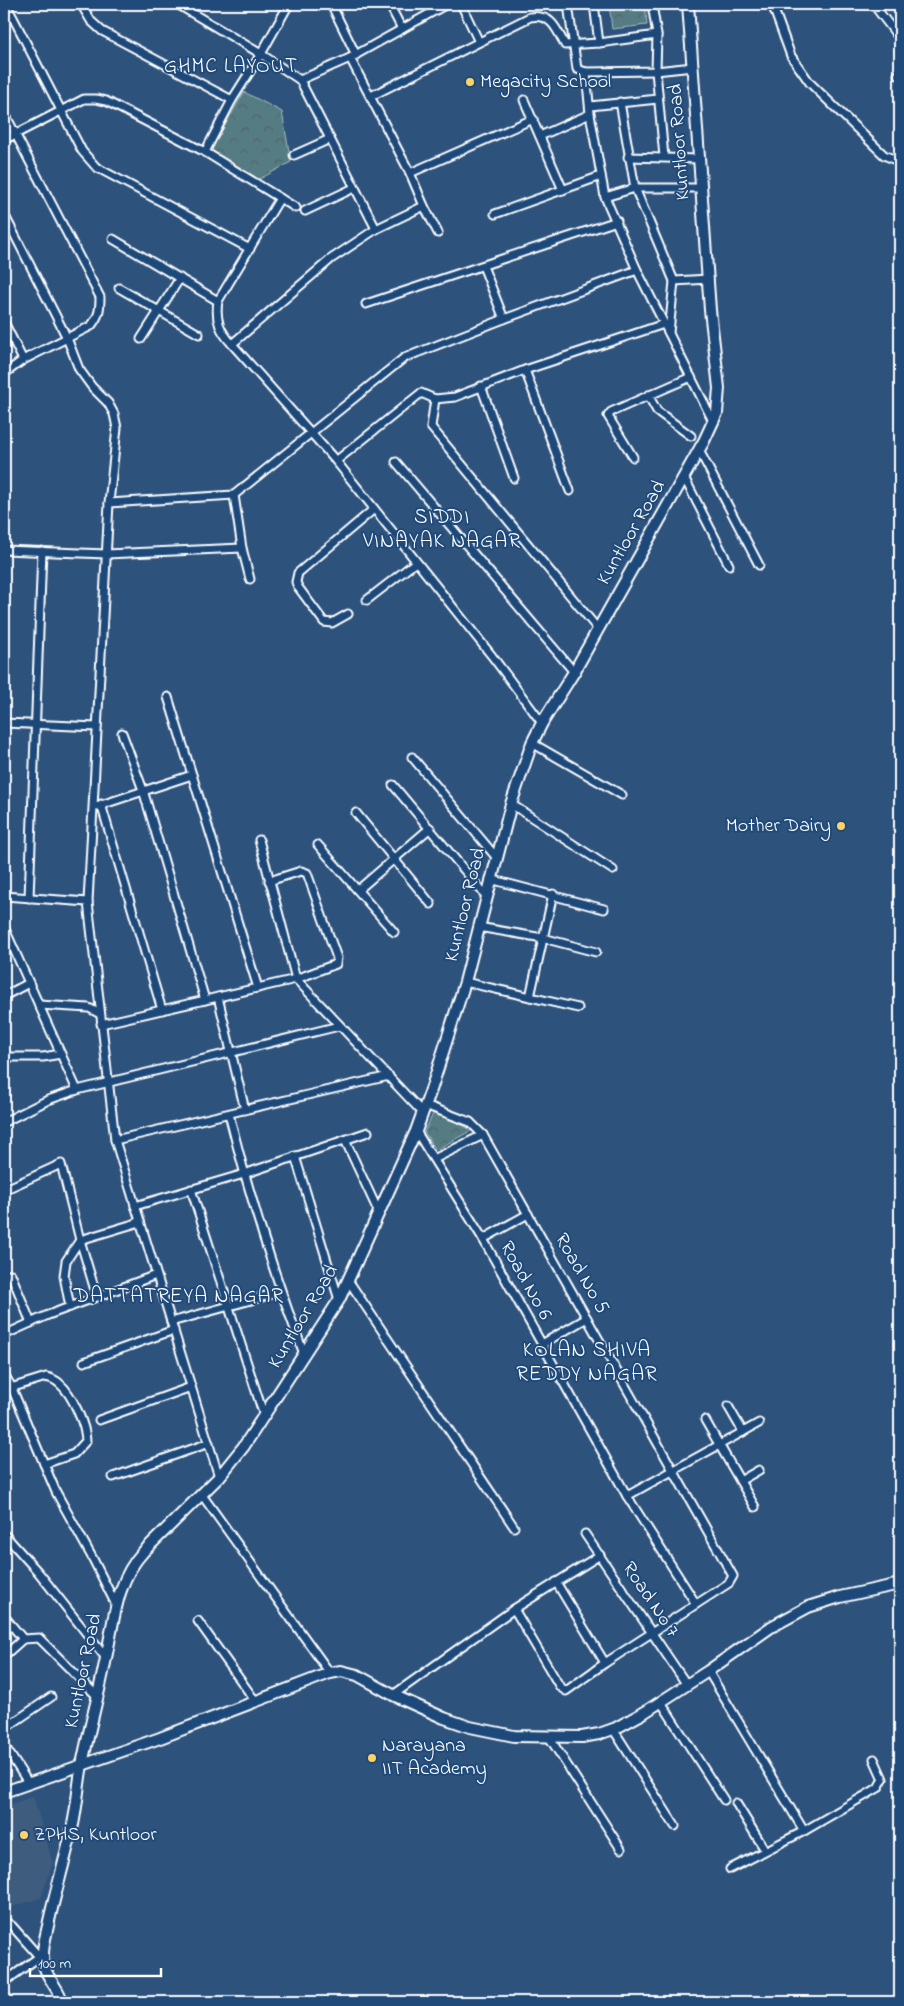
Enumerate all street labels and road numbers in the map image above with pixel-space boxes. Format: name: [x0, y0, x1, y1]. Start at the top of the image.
street label: Kuntloor Road: [661, 83, 699, 201]
street label: Kuntloor Road: [590, 475, 674, 591]
street label: Kuntloor Road: [438, 845, 494, 965]
street label: Road No 5: [546, 1228, 616, 1320]
street label: Road No 6: [491, 1236, 559, 1326]
street label: Kuntloor Road: [262, 1260, 346, 1374]
street label: Road No 7: [614, 1556, 686, 1644]
street label: Kuntloor Road: [58, 1611, 110, 1731]

